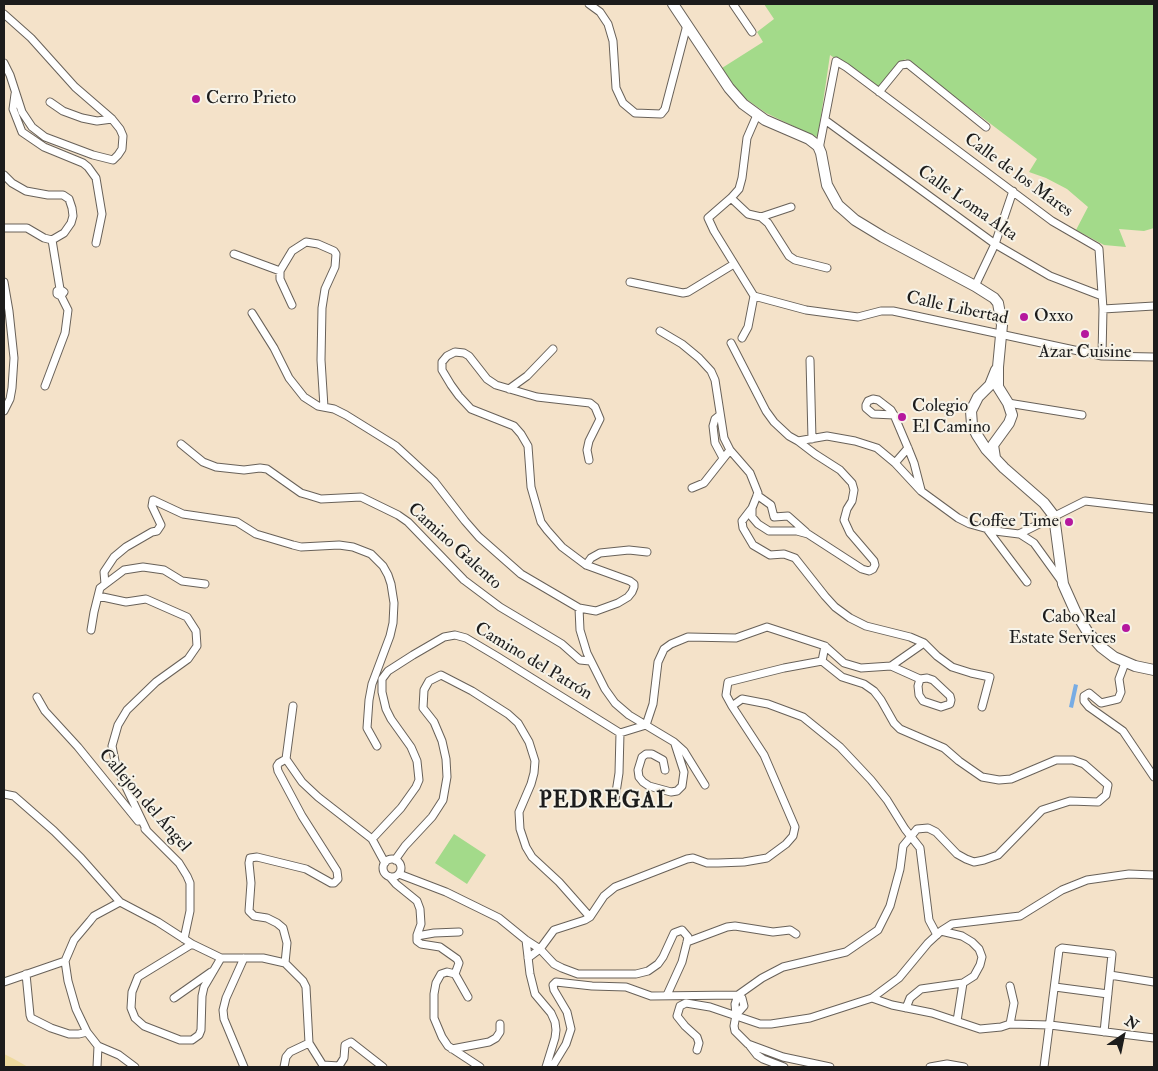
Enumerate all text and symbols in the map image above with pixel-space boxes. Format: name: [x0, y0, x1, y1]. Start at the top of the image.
place label: Cerro Prieto: [206, 88, 296, 110]
marker: Cerro Prieto: [190, 93, 202, 105]
street label: Calle de los Mares: [959, 129, 1077, 223]
street label: Calle Loma Alta: [913, 162, 1021, 246]
street label: Calle Libertad: [904, 288, 1010, 330]
place label: Oxxo: [1034, 306, 1073, 328]
marker: Oxxo: [1018, 311, 1030, 323]
marker: Azar Cuisine: [1079, 328, 1091, 340]
place label: Azar Cuisine: [1039, 342, 1131, 364]
place label: Colegio El Camino: [912, 396, 991, 438]
marker: Colegio El Camino: [896, 411, 908, 423]
street label: Camino Galento: [402, 499, 506, 595]
place label: Coffee Time: [969, 511, 1059, 533]
marker: Coffee Time: [1063, 516, 1075, 528]
place label: Cabo Real Estate Services: [1009, 607, 1116, 650]
street label: Camino del Patrón: [470, 618, 596, 706]
marker: Cabo Real Estate Services: [1120, 622, 1132, 634]
street label: Callejon del Ángel: [93, 745, 195, 857]
district label: PEDREGAL: [538, 789, 674, 815]
north arrow: [1098, 1011, 1148, 1061]
text: N: [1122, 1013, 1142, 1034]

